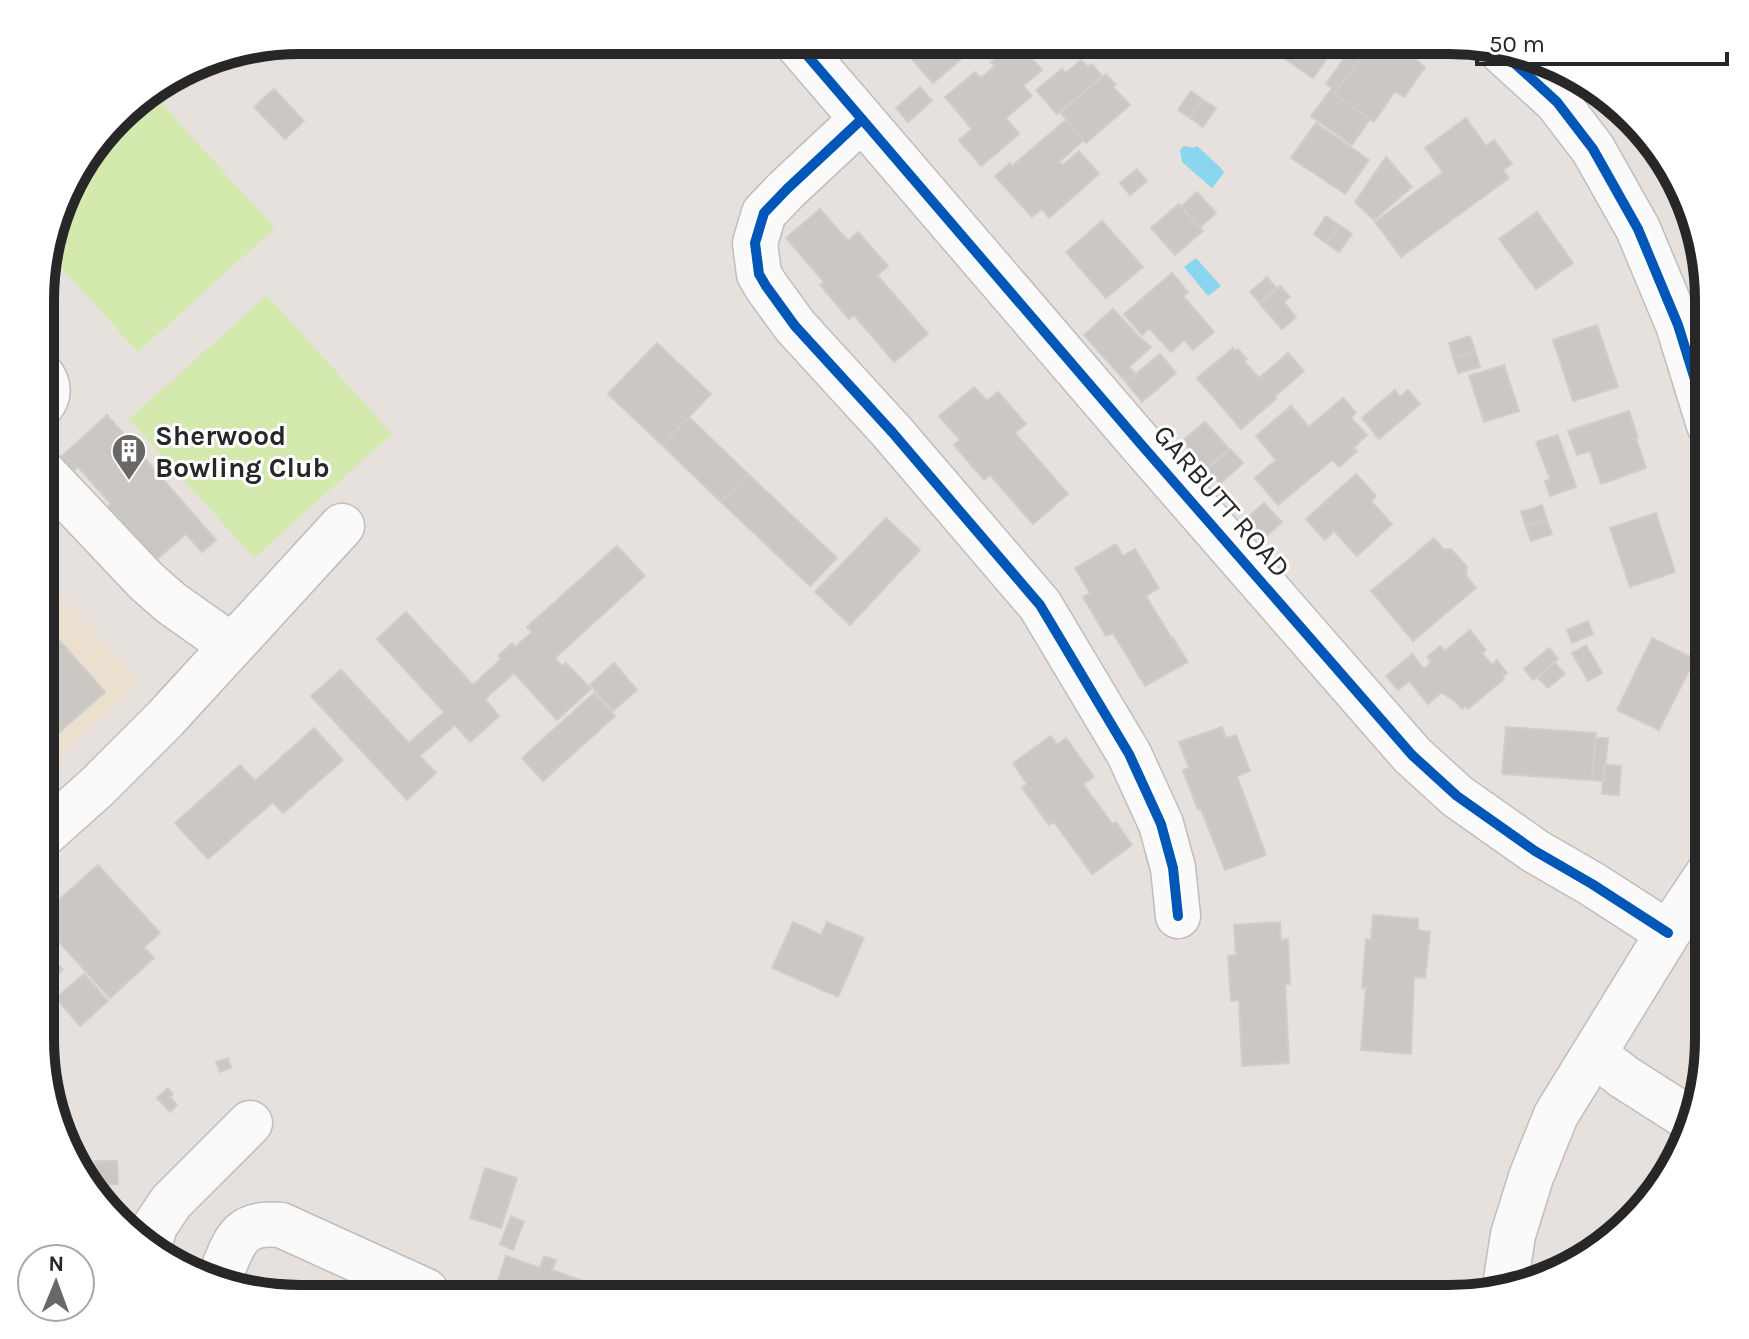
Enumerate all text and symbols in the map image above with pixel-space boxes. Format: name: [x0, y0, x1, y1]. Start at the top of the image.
scale bar: [1477, 16, 1727, 66]
text: 50 m: [1489, 30, 1545, 58]
street label: GARBUTT ROAD: [1147, 418, 1297, 584]
place label: Sherwood Bowling Club: [155, 419, 330, 484]
building icon: Sherwood Bowling Club: [110, 432, 148, 482]
north arrow: [16, 1243, 96, 1323]
text: N: [48, 1251, 64, 1277]

